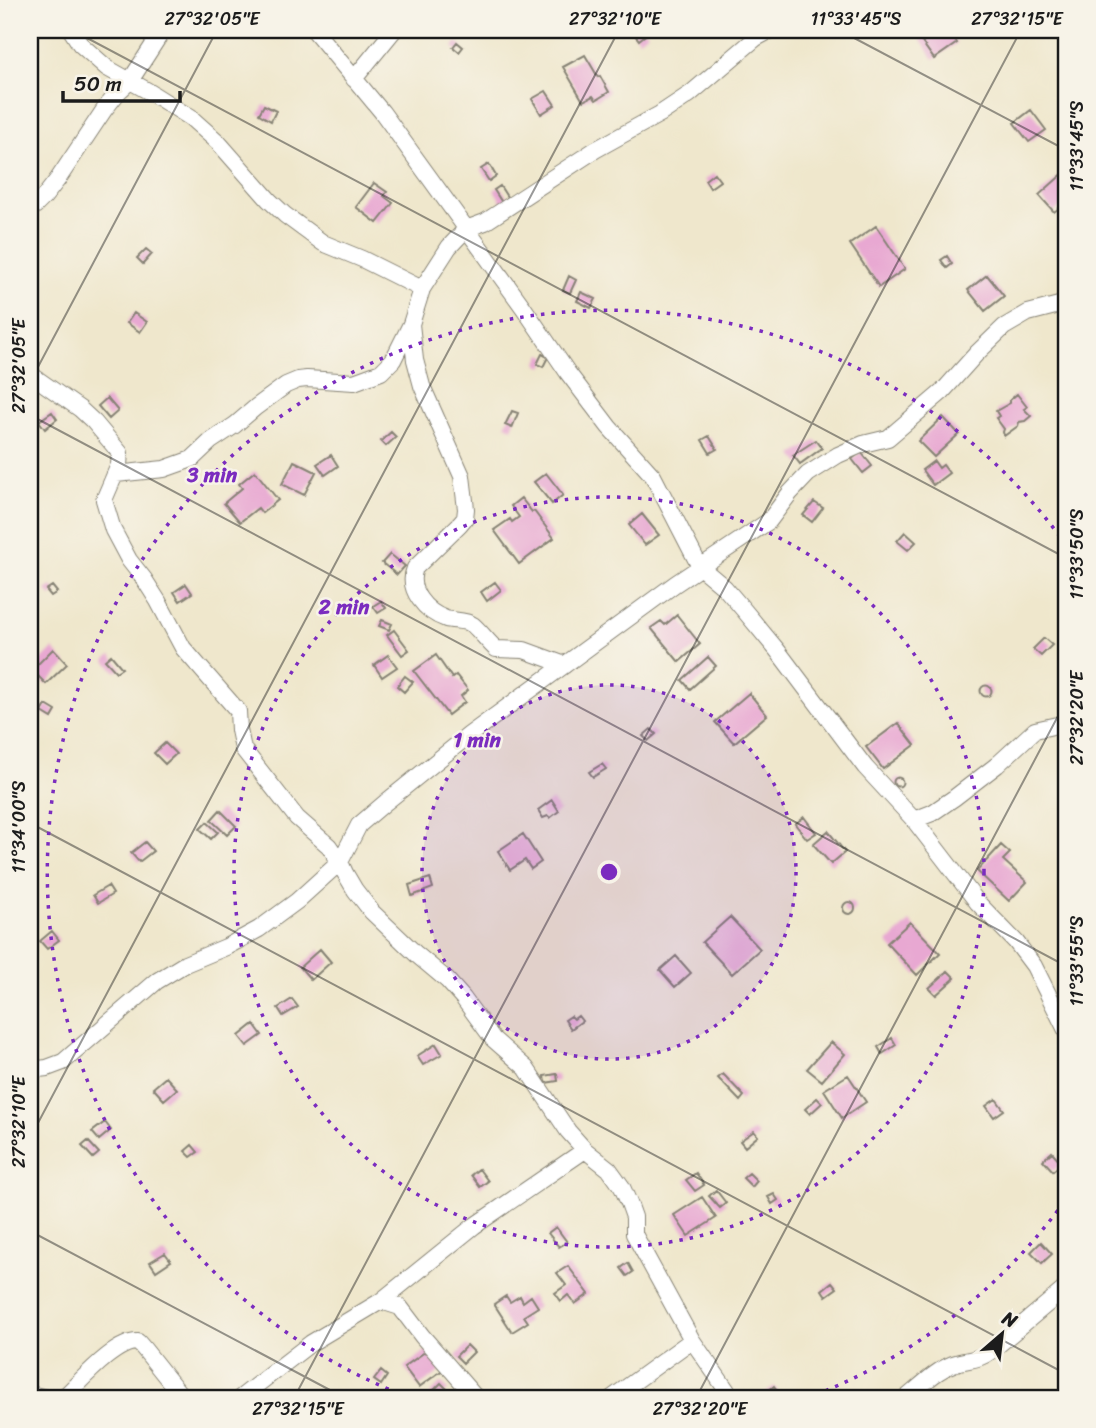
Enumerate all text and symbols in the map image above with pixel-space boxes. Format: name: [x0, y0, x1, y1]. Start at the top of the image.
text: 27°32'05"E: [164, 3, 261, 35]
text: 27°32'10"E: [569, 3, 662, 35]
text: 11°33'45"S: [811, 3, 901, 35]
text: 27°32'15"E: [971, 3, 1064, 35]
scale bar: [63, 60, 180, 104]
text: 50 m: [74, 65, 122, 103]
text: 11°33'45"S: [1061, 101, 1093, 191]
text: 27°32'05"E: [3, 317, 35, 414]
text: 3 min: [186, 456, 238, 494]
text: 11°33'50"S: [1061, 509, 1093, 599]
text: 2 min: [318, 588, 370, 626]
text: 27°32'20"E: [1061, 670, 1093, 765]
text: 1 min: [453, 721, 502, 759]
text: 11°34'00"S: [3, 781, 35, 873]
centre of rings: [597, 860, 621, 884]
text: 11°33'55"S: [1061, 916, 1093, 1006]
text: 27°32'10"E: [3, 1075, 35, 1168]
north arrow: [967, 1298, 1036, 1368]
text: N: [995, 1301, 1024, 1337]
text: 27°32'15"E: [252, 1393, 345, 1425]
text: 27°32'20"E: [653, 1393, 748, 1425]

